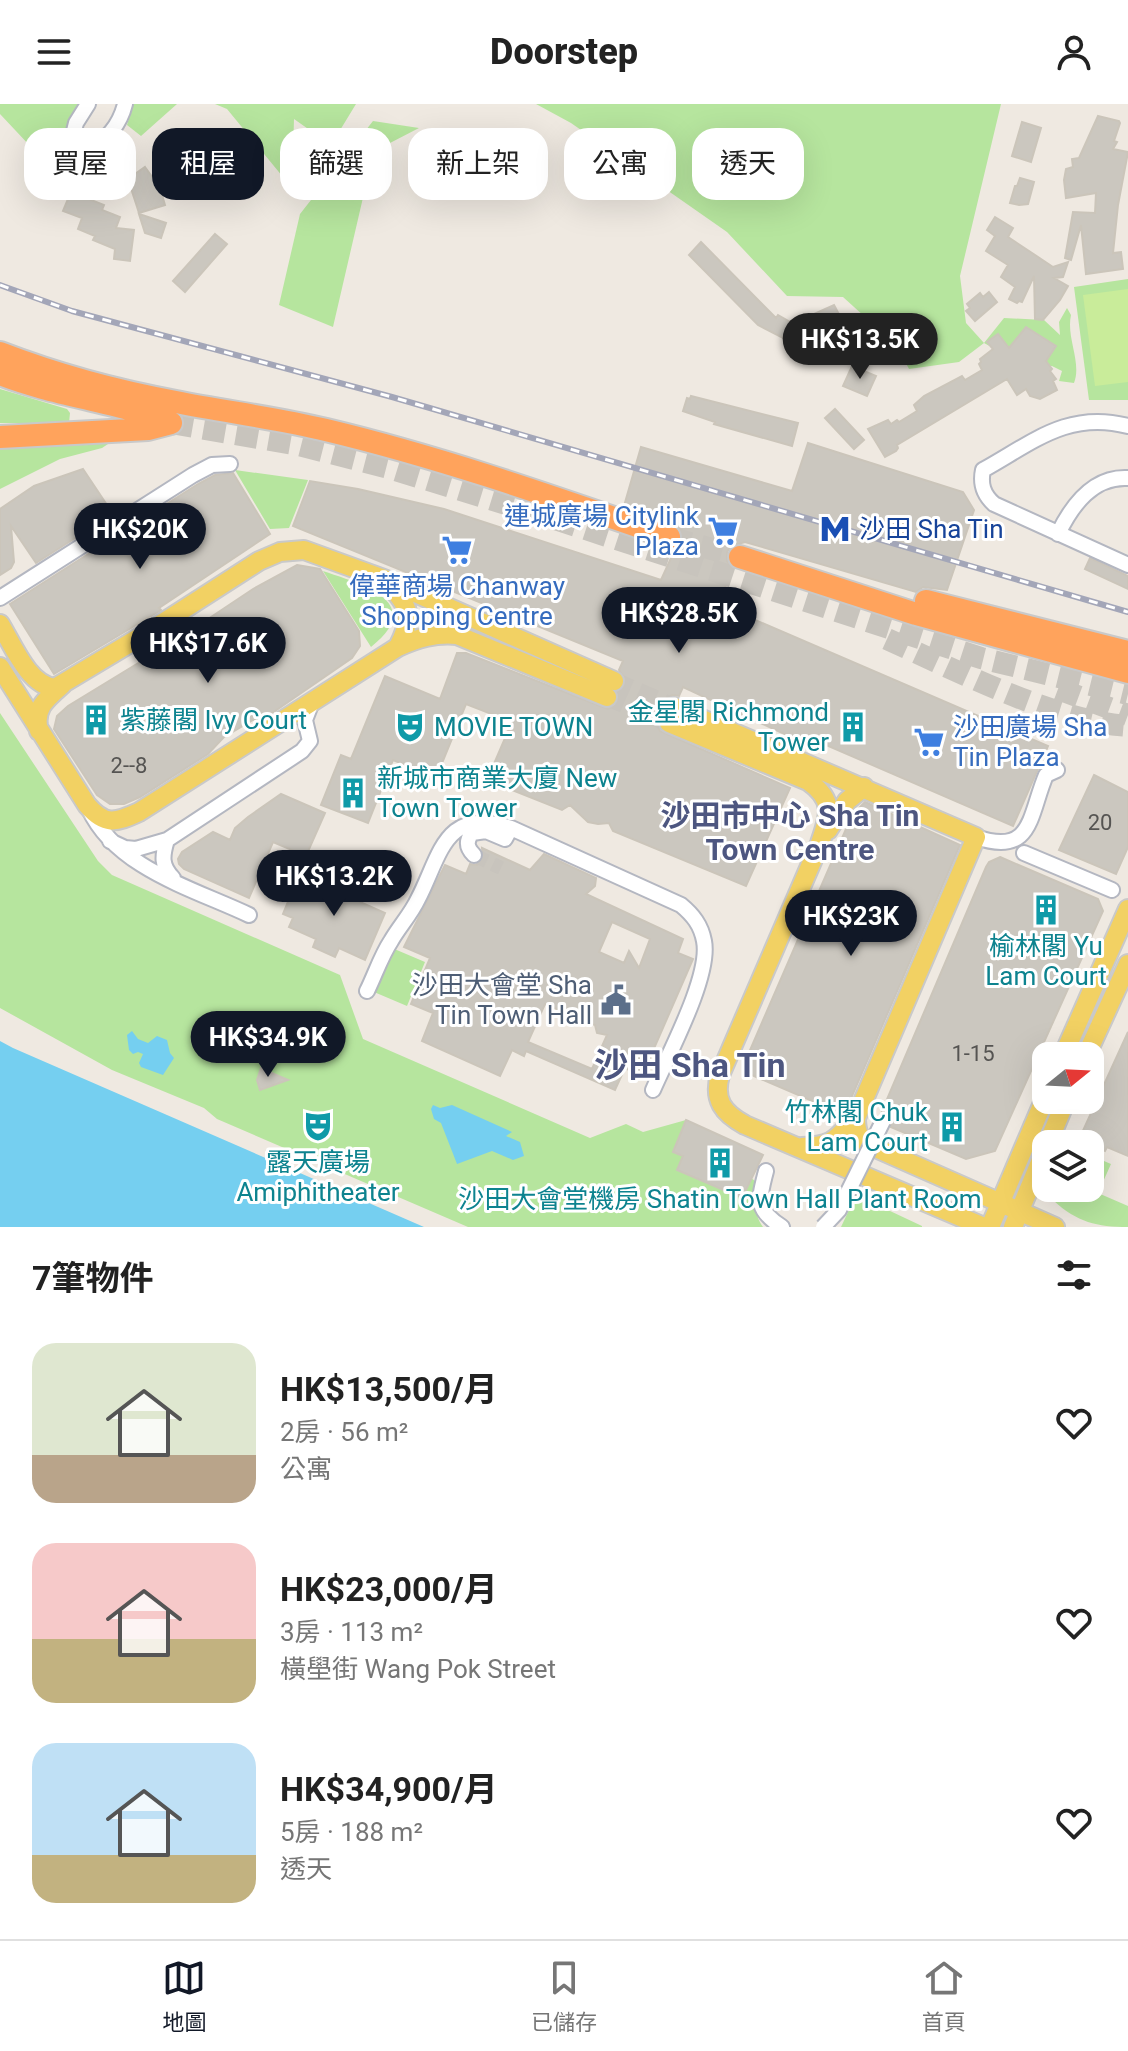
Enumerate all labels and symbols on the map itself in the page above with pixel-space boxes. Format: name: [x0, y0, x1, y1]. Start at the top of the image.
pin: HK$13.5K: [777, 313, 943, 381]
place label: 連城廣場 Citylink Plaza: [504, 501, 700, 561]
pin: HK$20K: [75, 503, 205, 571]
metro station icon: 沙田 Sha Tin: [818, 512, 852, 546]
supermarket icon: 連城廣場 Citylink Plaza: [706, 514, 740, 548]
place label: 沙田 Sha Tin: [859, 514, 1004, 544]
supermarket icon: 偉華商場 Chanway Shopping Centre: [440, 533, 474, 567]
place label: 偉華商場 Chanway Shopping Centre: [349, 571, 565, 631]
pin: HK$28.5K: [596, 587, 762, 655]
pin: HK$17.6K: [125, 617, 291, 685]
place label: 金星閣 Richmond Tower: [628, 697, 829, 757]
building icon: 紫藤閣 Ivy Court: [79, 703, 113, 737]
place label: 紫藤閣 Ivy Court: [120, 705, 307, 735]
theatre icon: MOVIE TOWN: [393, 710, 427, 744]
building icon: 金星閣 Richmond Tower: [836, 710, 870, 744]
place label: MOVIE TOWN: [434, 712, 593, 742]
place label: 沙田廣場 Sha Tin Plaza: [953, 712, 1107, 772]
supermarket icon: 沙田廣場 Sha Tin Plaza: [912, 725, 946, 759]
house number: 2--8: [111, 753, 147, 778]
place label: 新城市商業大廈 New Town Tower: [377, 763, 617, 823]
building icon: 新城市商業大廈 New Town Tower: [336, 776, 370, 810]
district label: 沙田市中心 Sha Tin Town Centre: [661, 798, 919, 867]
house number: 20: [1088, 810, 1112, 835]
pin: HK$13.2K: [251, 850, 417, 918]
pin: HK$23K: [786, 890, 916, 958]
building icon: 榆林閣 Yu Lam Court: [1029, 893, 1063, 927]
place label: 榆林閣 Yu Lam Court: [985, 931, 1107, 991]
place label: 沙田大會堂 Sha Tin Town Hall: [412, 970, 592, 1030]
public building icon: 沙田大會堂 Sha Tin Town Hall: [599, 983, 633, 1017]
pin: HK$34.9K: [185, 1011, 351, 1079]
house number: 1-15: [951, 1041, 995, 1066]
north arrow: [1032, 1042, 1104, 1114]
district label: 沙田 Sha Tin: [594, 1045, 786, 1085]
place label: 竹林閣 Chuk Lam Court: [785, 1097, 929, 1157]
theatre icon: 露天廣場 Amiphitheater: [301, 1109, 335, 1143]
building icon: 竹林閣 Chuk Lam Court: [935, 1110, 969, 1144]
building icon: 沙田大會堂機房 Shatin Town Hall Plant Room: [703, 1146, 737, 1180]
place label: 露天廣場 Amiphitheater: [236, 1147, 400, 1207]
place label: 沙田大會堂機房 Shatin Town Hall Plant Room: [458, 1184, 982, 1214]

